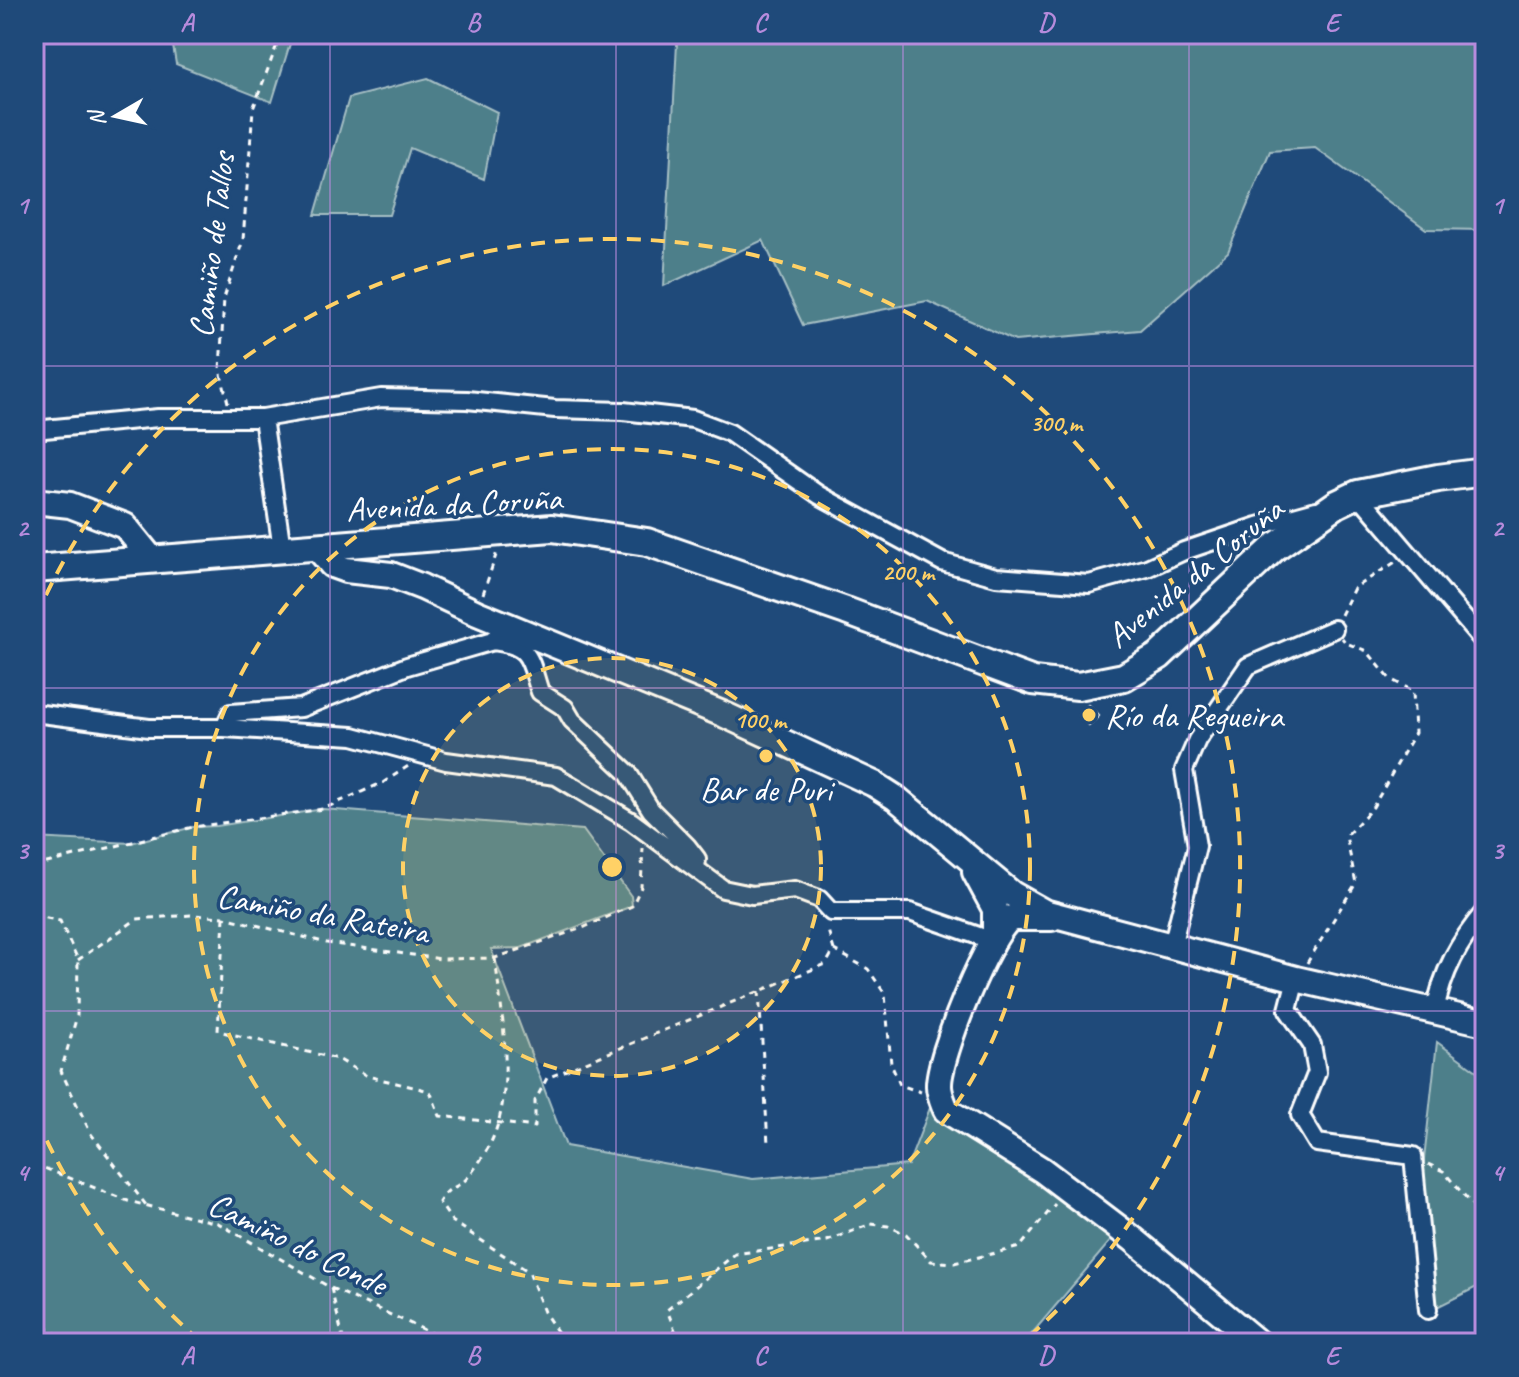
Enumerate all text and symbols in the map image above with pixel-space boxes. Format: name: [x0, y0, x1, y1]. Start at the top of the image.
text: A: [180, 6, 195, 39]
text: B: [466, 6, 482, 39]
text: C: [754, 6, 770, 39]
text: D: [1038, 6, 1056, 39]
text: E: [1325, 6, 1343, 39]
north arrow: [76, 76, 156, 156]
text: N: [82, 107, 112, 128]
street label: Camiño de Tallos: [179, 147, 245, 340]
text: 1: [16, 189, 31, 222]
text: 1: [1491, 189, 1506, 222]
text: 300 m: [1030, 408, 1084, 438]
street label: Avenida da Coruña: [345, 476, 565, 531]
street label: Avenida da Coruña: [1097, 486, 1293, 657]
text: 2: [16, 511, 30, 544]
text: 2: [1491, 511, 1505, 544]
text: 200 m: [882, 557, 936, 587]
place label: Río da Regueira: [1105, 694, 1285, 737]
text: 100 m: [734, 705, 788, 735]
marker: Río da Regueira: [1080, 706, 1098, 724]
marker: Bar de Puri: [757, 747, 775, 765]
place label: Bar de Puri: [700, 768, 836, 811]
text: 3: [16, 834, 30, 867]
text: 3: [1491, 834, 1505, 867]
centre of rings: [598, 853, 626, 881]
street label: Camiño da Rateira: [214, 874, 435, 954]
text: 4: [16, 1156, 31, 1189]
text: 4: [1491, 1156, 1506, 1189]
street label: Camiño do Conde: [202, 1182, 397, 1306]
text: A: [180, 1339, 195, 1372]
text: B: [466, 1339, 482, 1372]
text: C: [754, 1339, 770, 1372]
text: D: [1038, 1339, 1056, 1372]
text: E: [1325, 1339, 1343, 1372]

